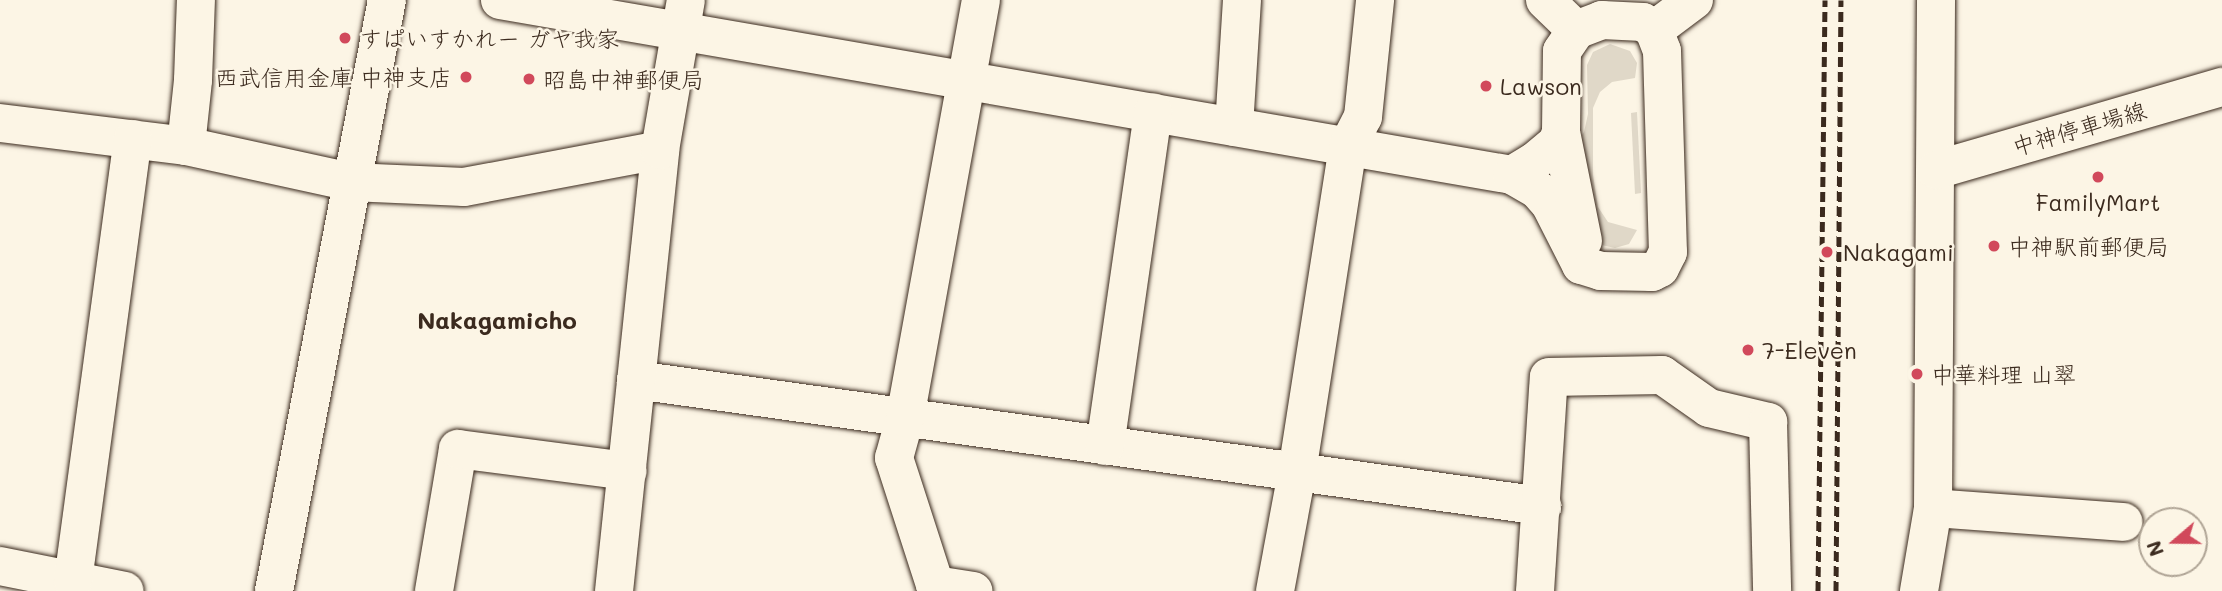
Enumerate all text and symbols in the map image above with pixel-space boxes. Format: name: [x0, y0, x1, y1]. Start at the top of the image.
place label: すぱいすかれー ガヤ我家: [359, 24, 619, 52]
marker: すぱいすかれー ガヤ我家: [337, 30, 353, 46]
place label: 西武信用金庫 中神支店: [215, 63, 452, 91]
place label: 昭島中神郵便局: [543, 65, 704, 93]
marker: 西武信用金庫 中神支店: [458, 69, 474, 85]
marker: 昭島中神郵便局: [521, 71, 537, 87]
place label: Lawson: [1500, 72, 1582, 100]
marker: Lawson: [1478, 78, 1494, 94]
street label: 中神停車場線: [2009, 96, 2149, 160]
marker: FamilyMart: [2090, 169, 2106, 185]
place label: FamilyMart: [2036, 188, 2160, 216]
place label: 中神駅前郵便局: [2008, 232, 2169, 260]
place label: Nakagami: [1843, 238, 1954, 266]
marker: 中神駅前郵便局: [1986, 238, 2002, 254]
marker: Nakagami: [1817, 242, 1837, 262]
district label: Nakagamicho: [417, 306, 577, 334]
place label: 7-Eleven: [1762, 336, 1857, 364]
marker: 7-Eleven: [1740, 342, 1756, 358]
place label: 中華料理 山翠: [1931, 360, 2076, 388]
marker: 中華料理 山翠: [1909, 366, 1925, 382]
north arrow: [2138, 507, 2208, 577]
text: N: [2140, 538, 2169, 560]

